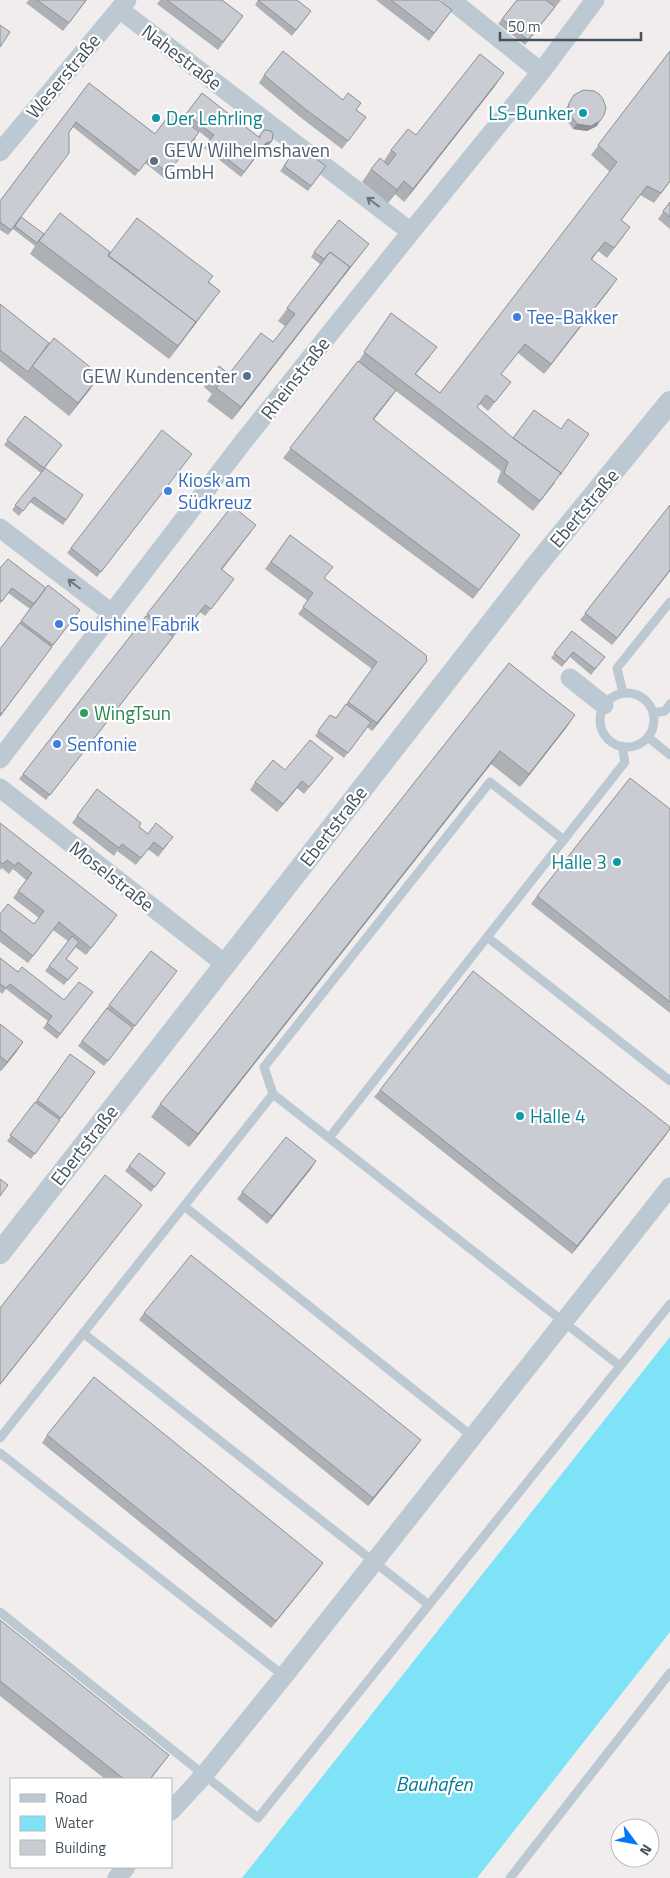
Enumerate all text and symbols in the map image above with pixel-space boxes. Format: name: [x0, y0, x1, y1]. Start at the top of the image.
scale bar: [500, 10, 641, 42]
text: 50 m: [508, 15, 541, 38]
street label: Nahestraße: [136, 17, 229, 97]
street label: Weserstraße: [18, 27, 107, 125]
place label: LS-Bunker: [488, 98, 573, 127]
place label: Der Lehrling: [166, 103, 263, 132]
marker: LS-Bunker: [577, 107, 589, 119]
marker: Der Lehrling: [150, 112, 162, 124]
place label: GEW Wilhelmshaven GmbH: [164, 135, 330, 186]
marker: GEW Wilhelmshaven GmbH: [148, 155, 160, 167]
one-way arrow: [366, 196, 379, 207]
place label: Tee-Bakker: [527, 302, 619, 331]
marker: Tee-Bakker: [511, 311, 523, 323]
street label: Rheinstraße: [253, 330, 336, 425]
place label: GEW Kundencenter: [82, 361, 237, 390]
marker: GEW Kundencenter: [241, 370, 253, 382]
street label: Ebertstraße: [542, 462, 625, 554]
place label: Kiosk am Südkreuz: [178, 465, 252, 516]
marker: Kiosk am Südkreuz: [162, 485, 174, 497]
one-way arrow: [68, 579, 81, 590]
place label: Soulshine Fabrik: [69, 609, 200, 638]
marker: Soulshine Fabrik: [53, 618, 65, 630]
place label: WingTsun: [94, 698, 171, 727]
marker: WingTsun: [78, 707, 90, 719]
place label: Senfonie: [67, 729, 137, 758]
marker: Senfonie: [51, 738, 63, 750]
street label: Ebertstraße: [292, 779, 373, 872]
street label: Moselstraße: [64, 833, 161, 918]
place label: Halle 3: [551, 847, 607, 876]
marker: Halle 3: [611, 856, 623, 868]
street label: Ebertstraße: [43, 1098, 124, 1191]
place label: Halle 4: [530, 1101, 586, 1130]
marker: Halle 4: [514, 1110, 526, 1122]
water label: Bauhafen: [396, 1768, 473, 1799]
legend: [10, 1778, 172, 1868]
text: Road: [55, 1786, 87, 1809]
text: Water: [55, 1811, 94, 1834]
north arrow: [610, 1818, 660, 1868]
text: Building: [55, 1836, 106, 1859]
text: N: [635, 1840, 658, 1860]

